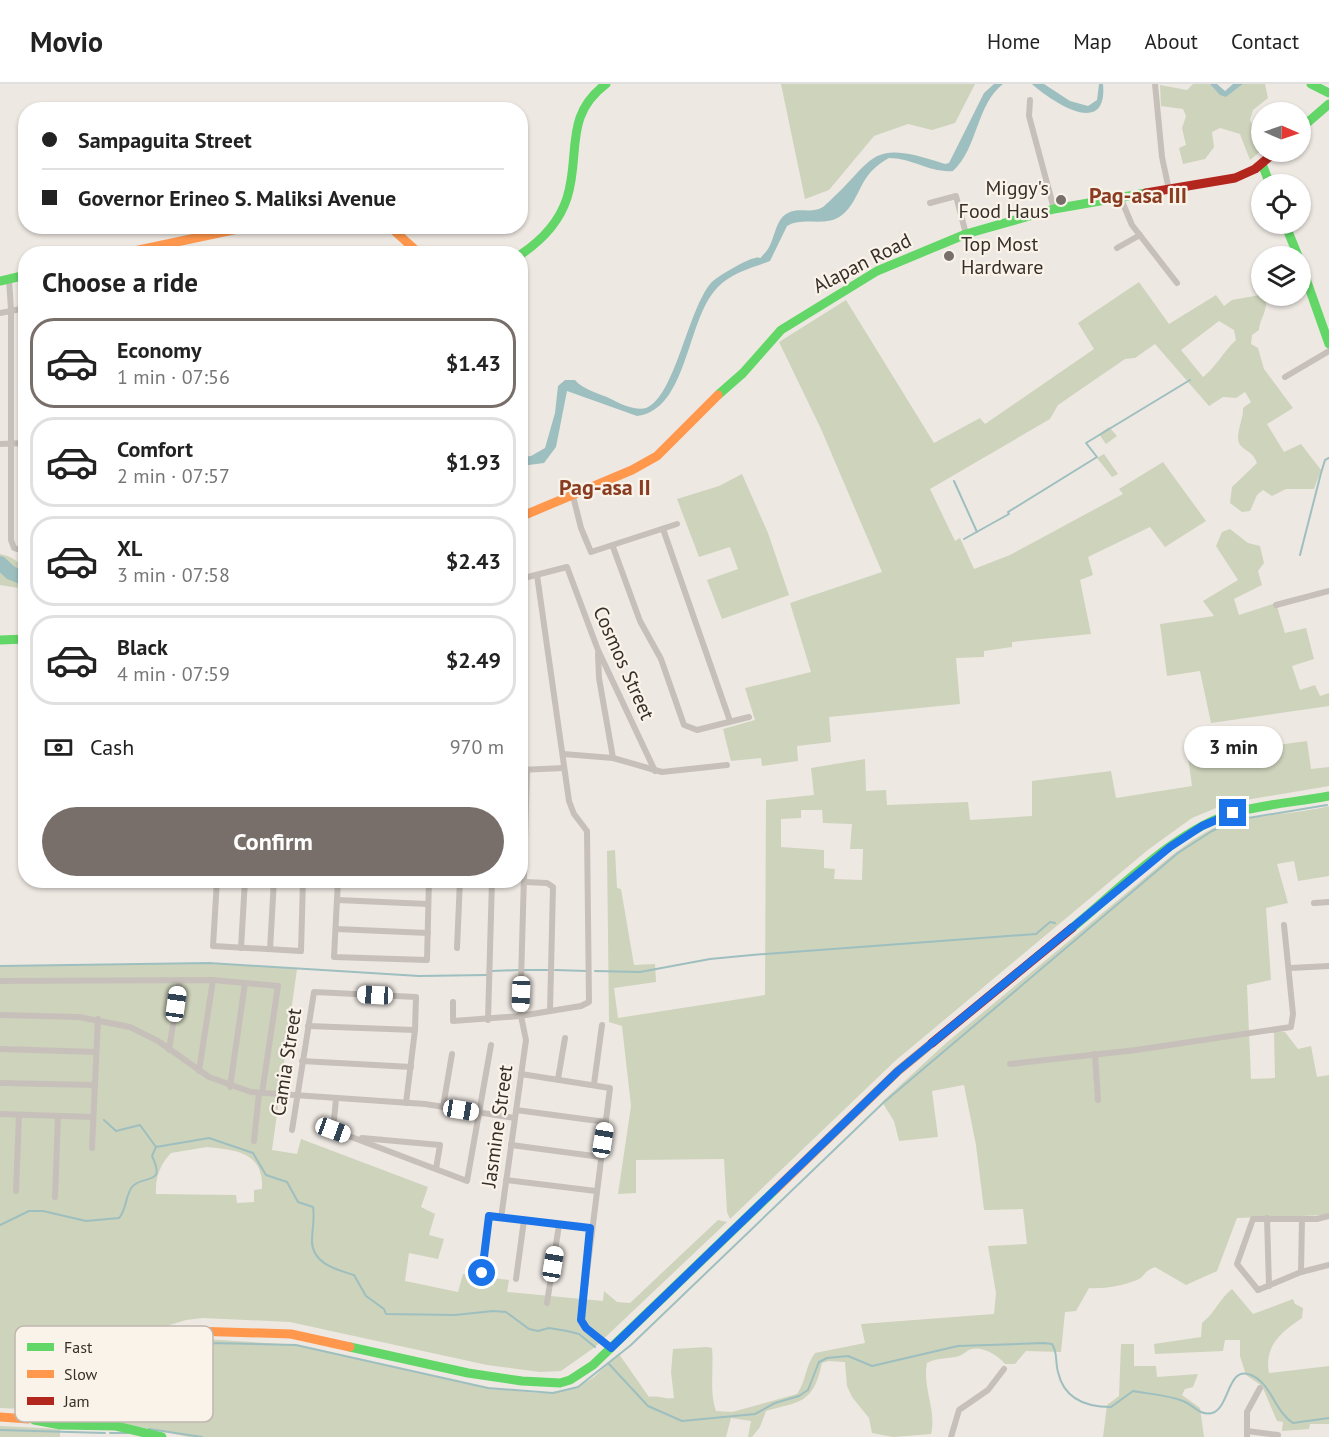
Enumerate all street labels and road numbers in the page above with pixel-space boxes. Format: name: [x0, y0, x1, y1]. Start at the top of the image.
street label: Alapan Road: [809, 227, 915, 299]
street label: Cosmos Street: [587, 602, 661, 724]
street label: Camia Street: [265, 1006, 307, 1118]
street label: Jasmine Street: [475, 1063, 518, 1190]

